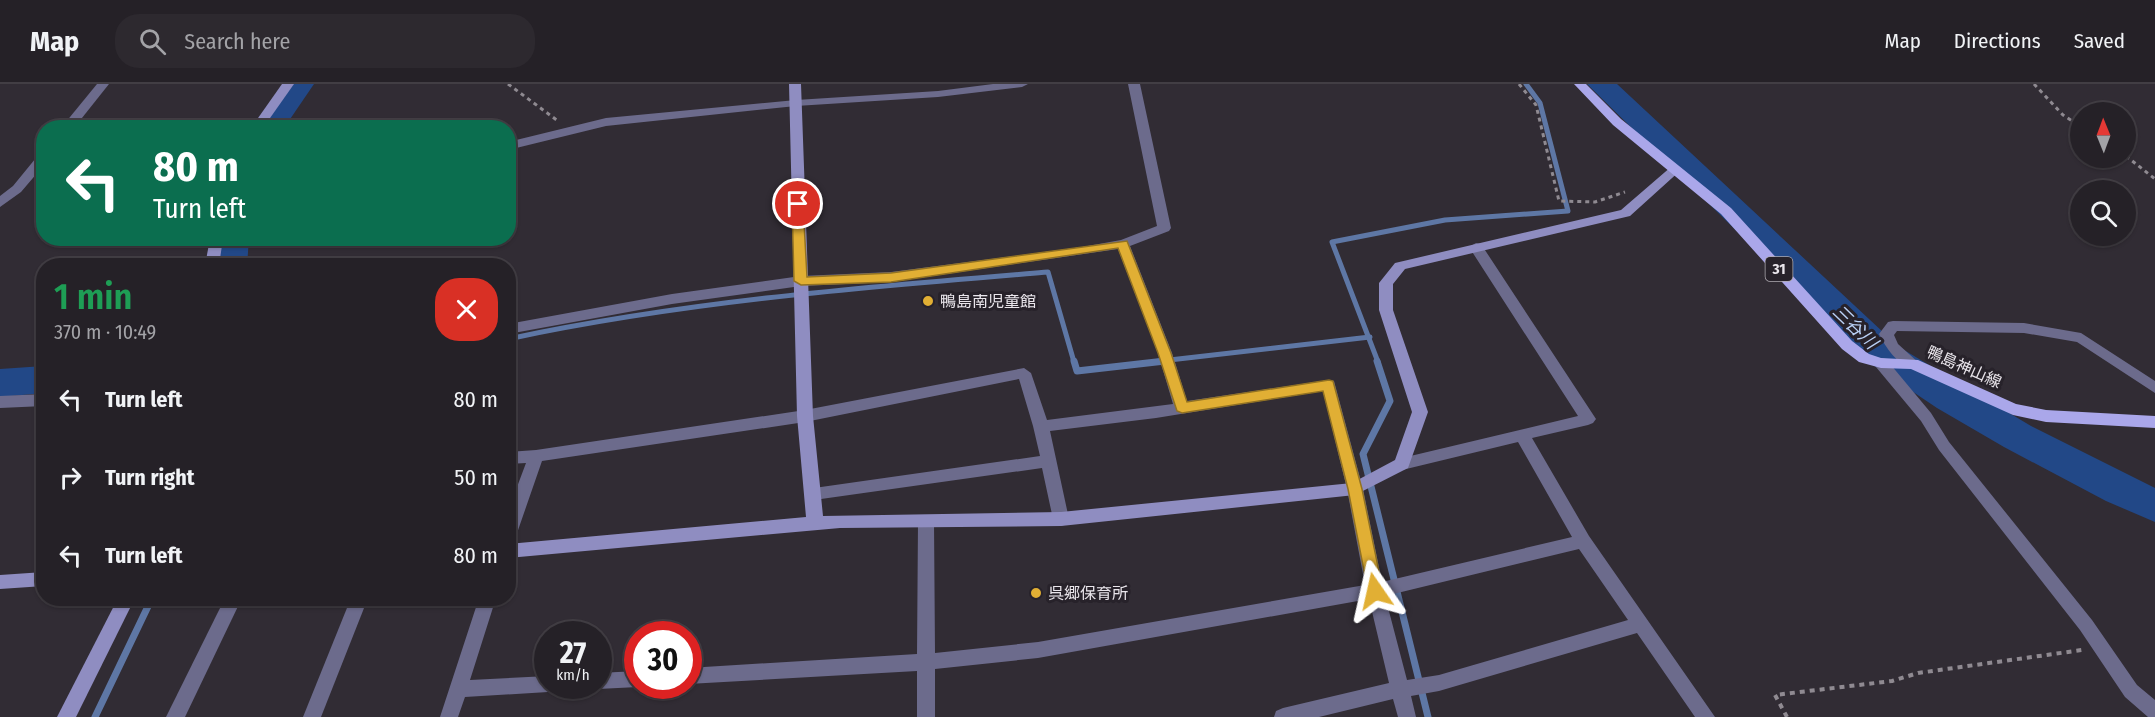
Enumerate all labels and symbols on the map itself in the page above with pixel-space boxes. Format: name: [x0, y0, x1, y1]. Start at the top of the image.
north arrow: [2070, 102, 2136, 168]
pin: [772, 178, 823, 229]
road number: 31: [1766, 257, 1792, 281]
place label: 鴨島南児童館: [940, 292, 1036, 311]
marker: 鴨島南児童館: [921, 294, 935, 308]
water label: 三谷川: [1828, 300, 1884, 355]
street label: 鴨島神山線: [1924, 342, 2004, 392]
position arrow: [1343, 559, 1407, 623]
place label: 呉郷保育所: [1048, 584, 1128, 603]
marker: 呉郷保育所: [1029, 586, 1043, 600]
speed limit sign: 30: [624, 621, 702, 699]

